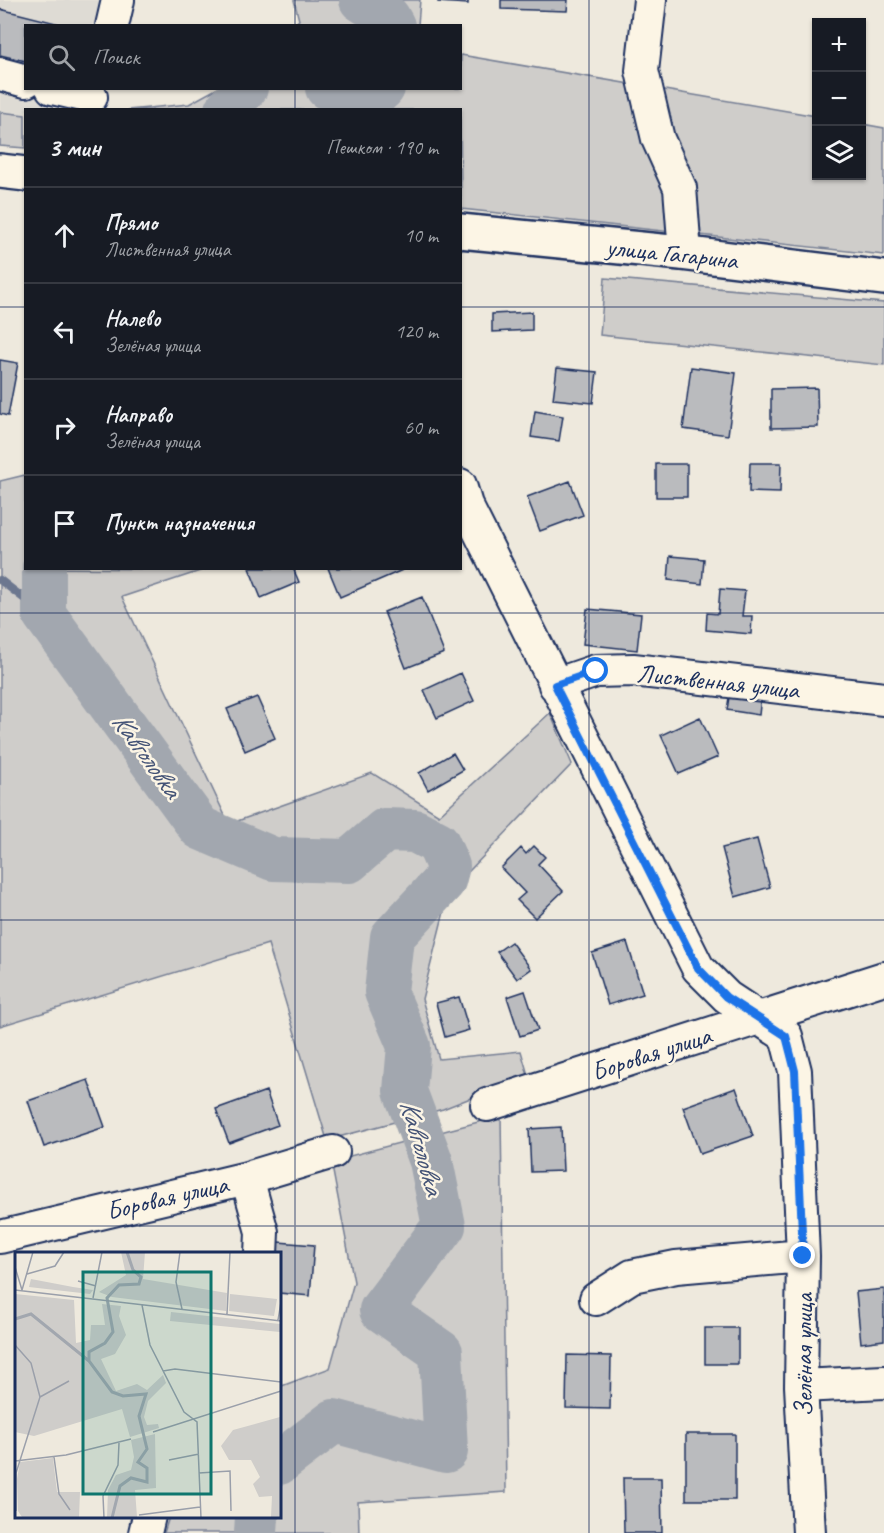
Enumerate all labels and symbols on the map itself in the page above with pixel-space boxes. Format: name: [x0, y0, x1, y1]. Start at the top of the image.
street label: улица Гагарина: [603, 230, 741, 277]
route start: [582, 657, 608, 683]
street label: Лиственная улица: [635, 657, 802, 707]
water label: Кавголовка: [105, 706, 191, 806]
street label: Боровая улица: [587, 1018, 717, 1088]
water label: Кавголовка: [392, 1096, 452, 1200]
street label: Боровая улица: [103, 1167, 233, 1228]
route end: [789, 1242, 815, 1268]
inset map: [15, 1252, 280, 1518]
street label: Зелёная улица: [787, 1292, 820, 1417]

